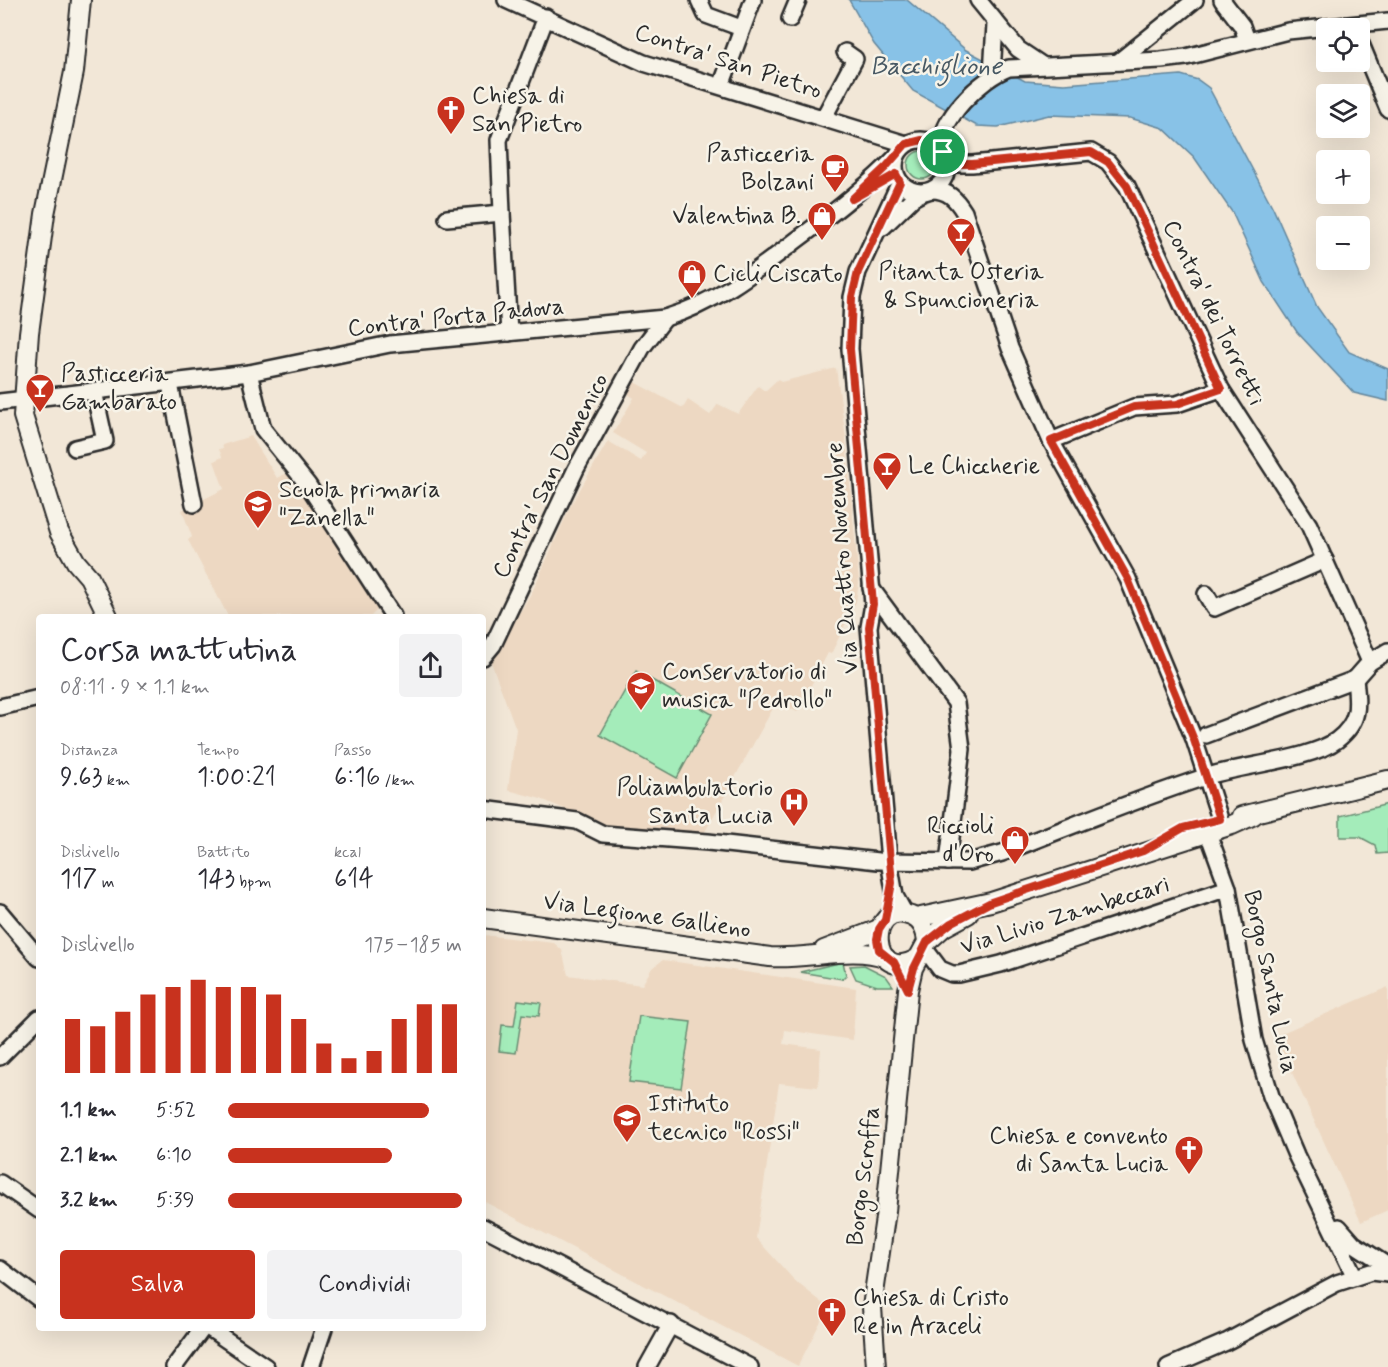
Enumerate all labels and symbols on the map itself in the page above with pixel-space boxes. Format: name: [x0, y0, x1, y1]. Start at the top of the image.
street label: Contra' San Pietro: [630, 17, 826, 107]
water label: Bacchiglione: [870, 50, 1003, 87]
place label: Chiesa di San Pietro: [472, 81, 583, 140]
church icon: Chiesa di San Pietro: [435, 94, 467, 136]
pin: [917, 126, 968, 177]
place label: Pasticceria Bolzani: [707, 139, 815, 198]
cafe icon: Pasticceria Bolzani: [819, 152, 851, 194]
shop icon: Valentina B.: [806, 200, 838, 242]
place label: Valentina B.: [672, 201, 801, 232]
street label: Contra' dei Torretti: [1155, 215, 1271, 411]
bar icon: Pitanta Osteria & Spuncioneria: [945, 216, 977, 258]
place label: Pitanta Osteria & Spuncioneria: [878, 257, 1044, 316]
shop icon: Cicli Ciscato: [676, 258, 708, 300]
place label: Cicli Ciscato: [713, 259, 843, 290]
street label: Contra' Porta Padova: [346, 291, 566, 345]
place label: Pasticceria Gambarato: [61, 359, 177, 418]
street label: Contra' San Domenico: [486, 368, 616, 584]
bar icon: Pasticceria Gambarato: [24, 372, 56, 414]
street label: Via Quattro Novembre: [819, 441, 867, 675]
bar icon: Le Chiccherie: [871, 450, 903, 492]
place label: Le Chiccherie: [908, 451, 1040, 482]
place label: Scuola primaria "Zanella": [279, 475, 441, 534]
school or university icon: Scuola primaria "Zanella": [242, 488, 274, 530]
place label: Conservatorio di musica "Pedrollo": [662, 657, 832, 716]
school or university icon: Conservatorio di musica "Pedrollo": [625, 670, 657, 712]
place label: Poliambulatorio Santa Lucia: [617, 773, 773, 832]
hospital icon: Poliambulatorio Santa Lucia: [778, 786, 810, 828]
place label: Riccioli d'Oro: [927, 811, 994, 870]
shop icon: Riccioli d'Oro: [999, 824, 1031, 866]
street label: Via Livio Zambeccari: [957, 869, 1173, 963]
street label: Via Legione Gallieno: [541, 886, 753, 949]
street label: Borgo Santa Lucia: [1233, 887, 1305, 1077]
place label: Istituto tecnico "Rossi": [647, 1089, 800, 1148]
school or university icon: Istituto tecnico "Rossi": [611, 1102, 643, 1144]
street label: Borgo Scroffa: [840, 1105, 890, 1248]
place label: Chiesa e convento di Santa Lucia: [989, 1121, 1169, 1180]
church icon: Chiesa e convento di Santa Lucia: [1173, 1134, 1205, 1176]
place label: Chiesa di Cristo Re in Araceli: [853, 1283, 1009, 1342]
church icon: Chiesa di Cristo Re in Araceli: [816, 1296, 848, 1338]

